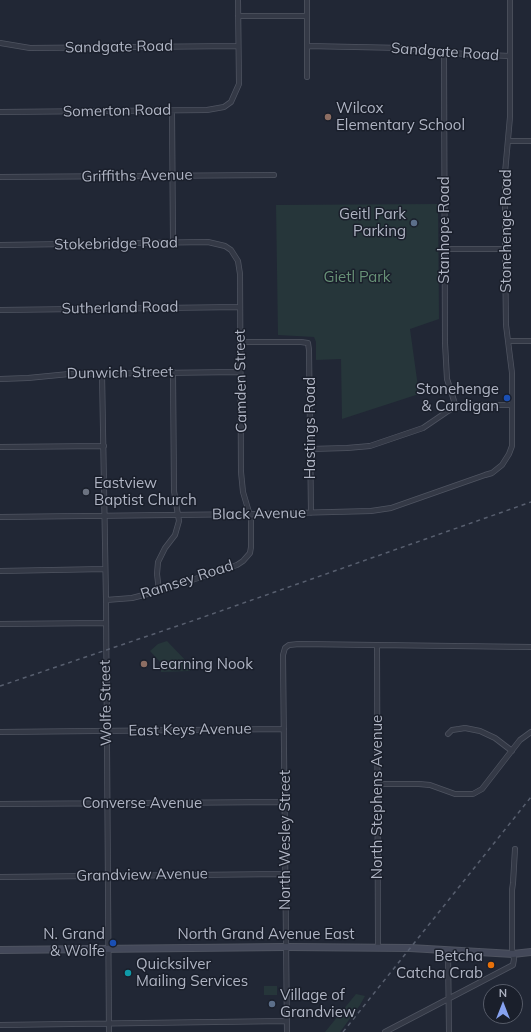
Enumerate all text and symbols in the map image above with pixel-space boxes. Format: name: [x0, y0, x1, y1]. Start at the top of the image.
street label: Sandgate Road: [65, 37, 173, 57]
street label: Sandgate Road: [390, 39, 500, 65]
place label: Wilcox Elementary School: [336, 99, 465, 134]
street label: Somerton Road: [63, 101, 171, 121]
marker: Wilcox Elementary School: [323, 112, 333, 122]
street label: Griffiths Avenue: [81, 166, 193, 186]
street label: Stonehenge Road: [497, 169, 515, 293]
street label: Stanhope Road: [435, 176, 453, 284]
place label: Geitl Park Parking: [339, 205, 406, 240]
marker: Geitl Park Parking: [409, 218, 419, 228]
street label: Stokebridge Road: [54, 234, 178, 254]
park label: Gietl Park: [324, 268, 390, 286]
street label: Sutherland Road: [62, 298, 178, 318]
street label: Camden Street: [231, 329, 251, 433]
street label: Dunwich Street: [66, 363, 174, 383]
street label: Hastings Road: [301, 377, 319, 479]
place label: Stonehenge & Cardigan: [416, 380, 499, 415]
marker: Stonehenge & Cardigan: [502, 393, 512, 403]
place label: Eastview Baptist Church: [94, 474, 197, 509]
marker: Eastview Baptist Church: [81, 487, 91, 497]
street label: Black Avenue: [212, 504, 306, 524]
street label: Ramsey Road: [138, 557, 236, 603]
place label: Learning Nook: [152, 655, 253, 673]
marker: Learning Nook: [139, 659, 149, 669]
street label: Wolfe Street: [96, 660, 116, 746]
street label: North Stephens Avenue: [368, 715, 386, 879]
street label: East Keys Avenue: [128, 720, 252, 740]
street label: North Wesley Street: [276, 770, 294, 910]
street label: Converse Avenue: [82, 794, 202, 812]
street label: Grandview Avenue: [76, 865, 208, 885]
place label: N. Grand & Wolfe: [43, 925, 105, 960]
street label: North Grand Avenue East: [177, 925, 355, 943]
marker: N. Grand & Wolfe: [108, 938, 118, 948]
place label: Betcha Catcha Crab: [396, 947, 483, 982]
place label: Quicksilver Mailing Services: [136, 955, 248, 990]
marker: Betcha Catcha Crab: [486, 960, 496, 970]
marker: Quicksilver Mailing Services: [123, 968, 133, 978]
north arrow: [483, 984, 523, 1024]
place label: Village of Grandview: [280, 986, 356, 1021]
text: N: [499, 986, 507, 1000]
marker: Village of Grandview: [267, 999, 277, 1009]

